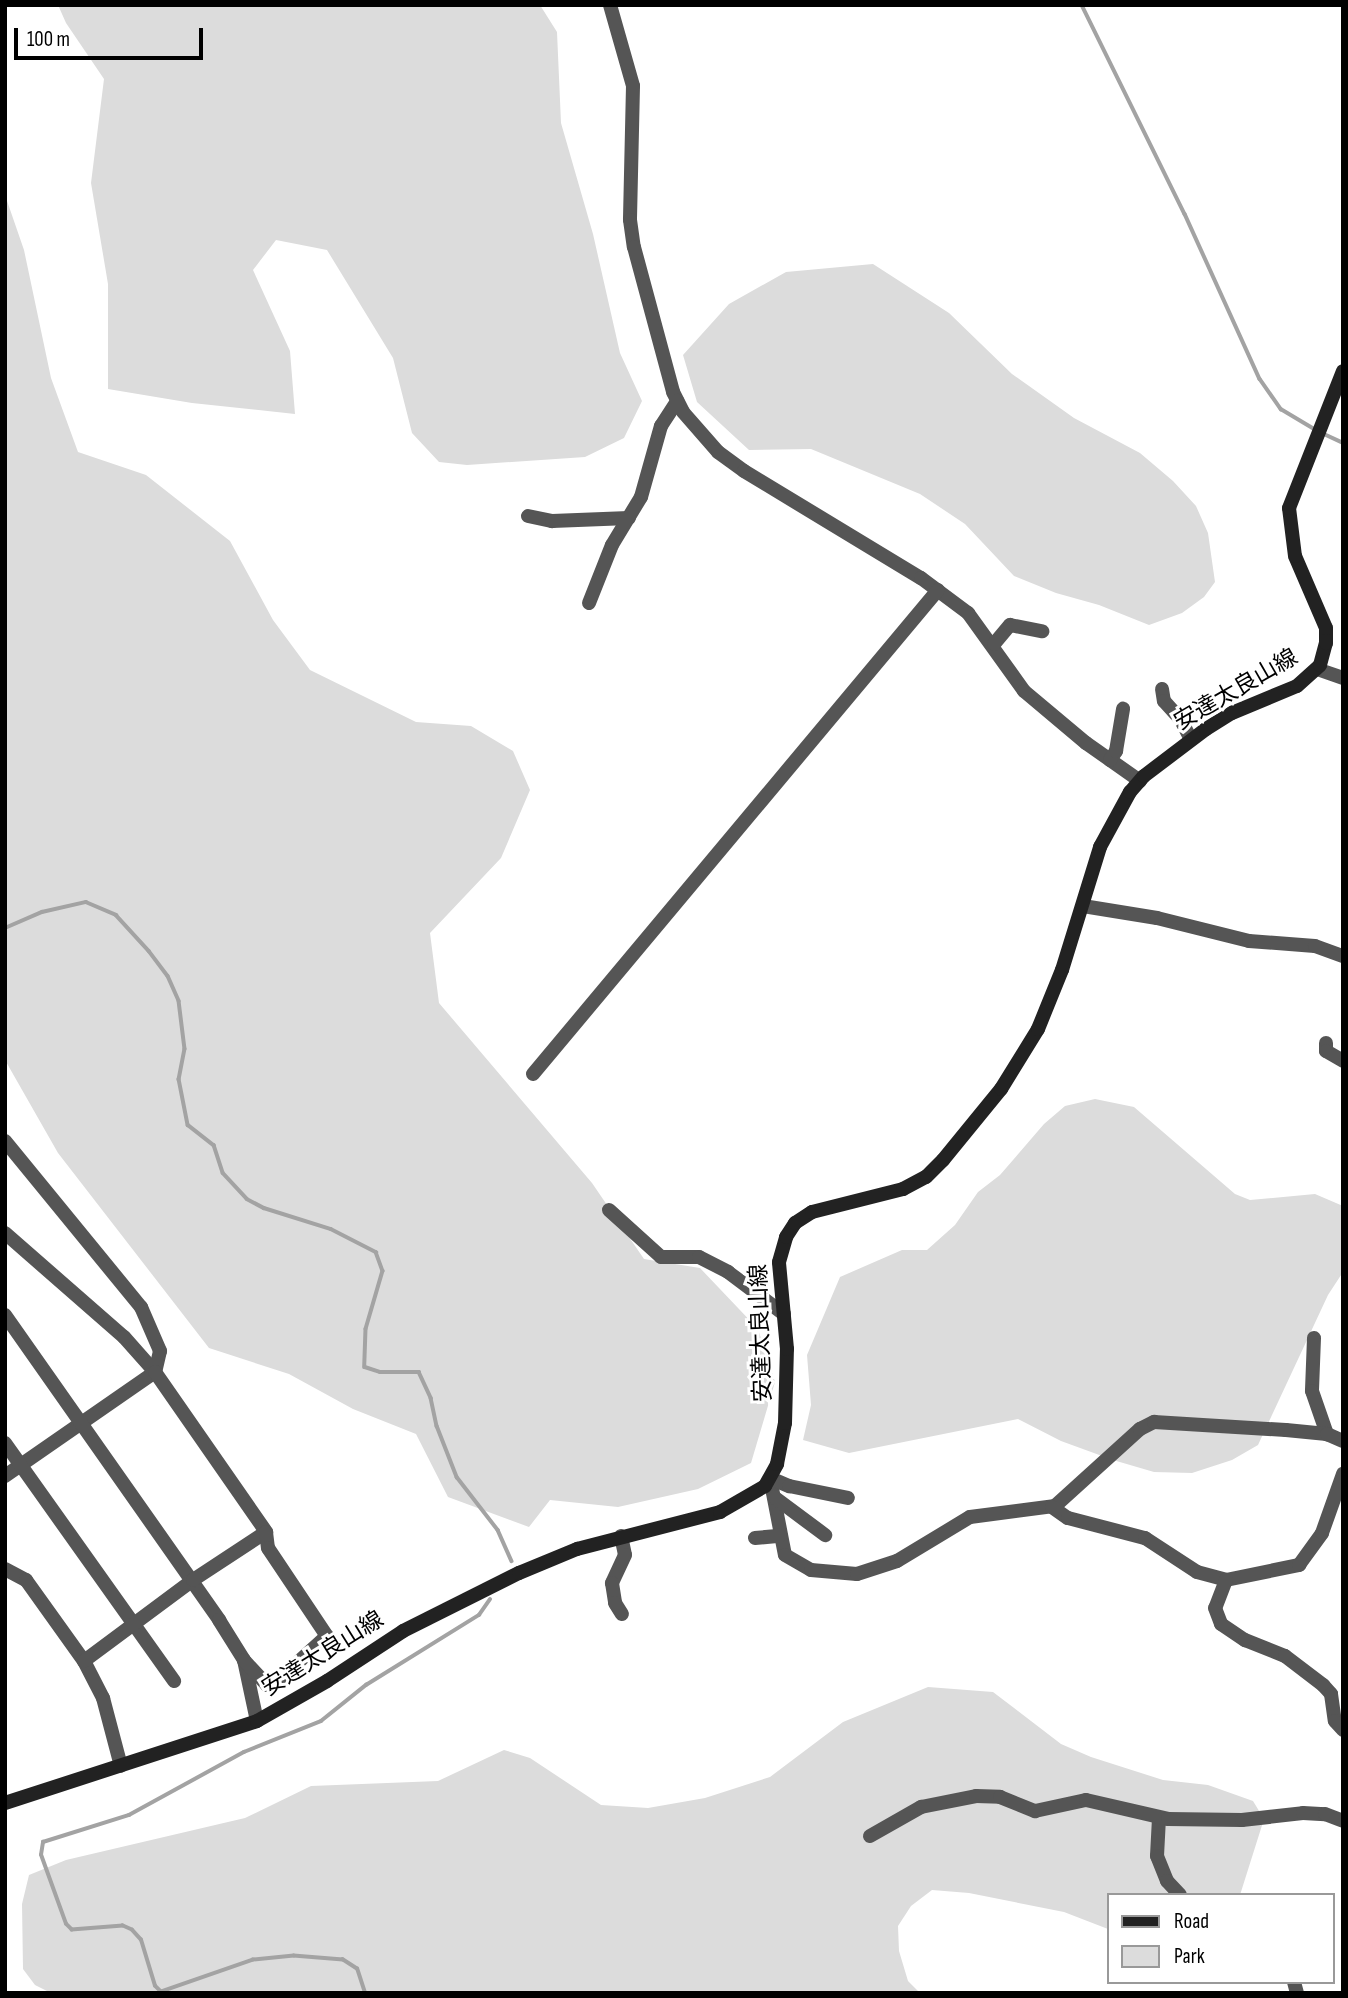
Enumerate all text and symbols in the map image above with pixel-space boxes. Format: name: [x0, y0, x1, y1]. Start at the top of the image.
scale bar: [18, 14, 206, 58]
text: 100 m: [27, 27, 70, 52]
street label: 安達太良山線: [1169, 644, 1303, 736]
street label: 安達太良山線: [745, 1264, 777, 1402]
street label: 安達太良山線: [257, 1606, 389, 1702]
legend: [1106, 1893, 1334, 1984]
text: Road: [1174, 1909, 1209, 1934]
text: Park: [1174, 1944, 1205, 1969]

